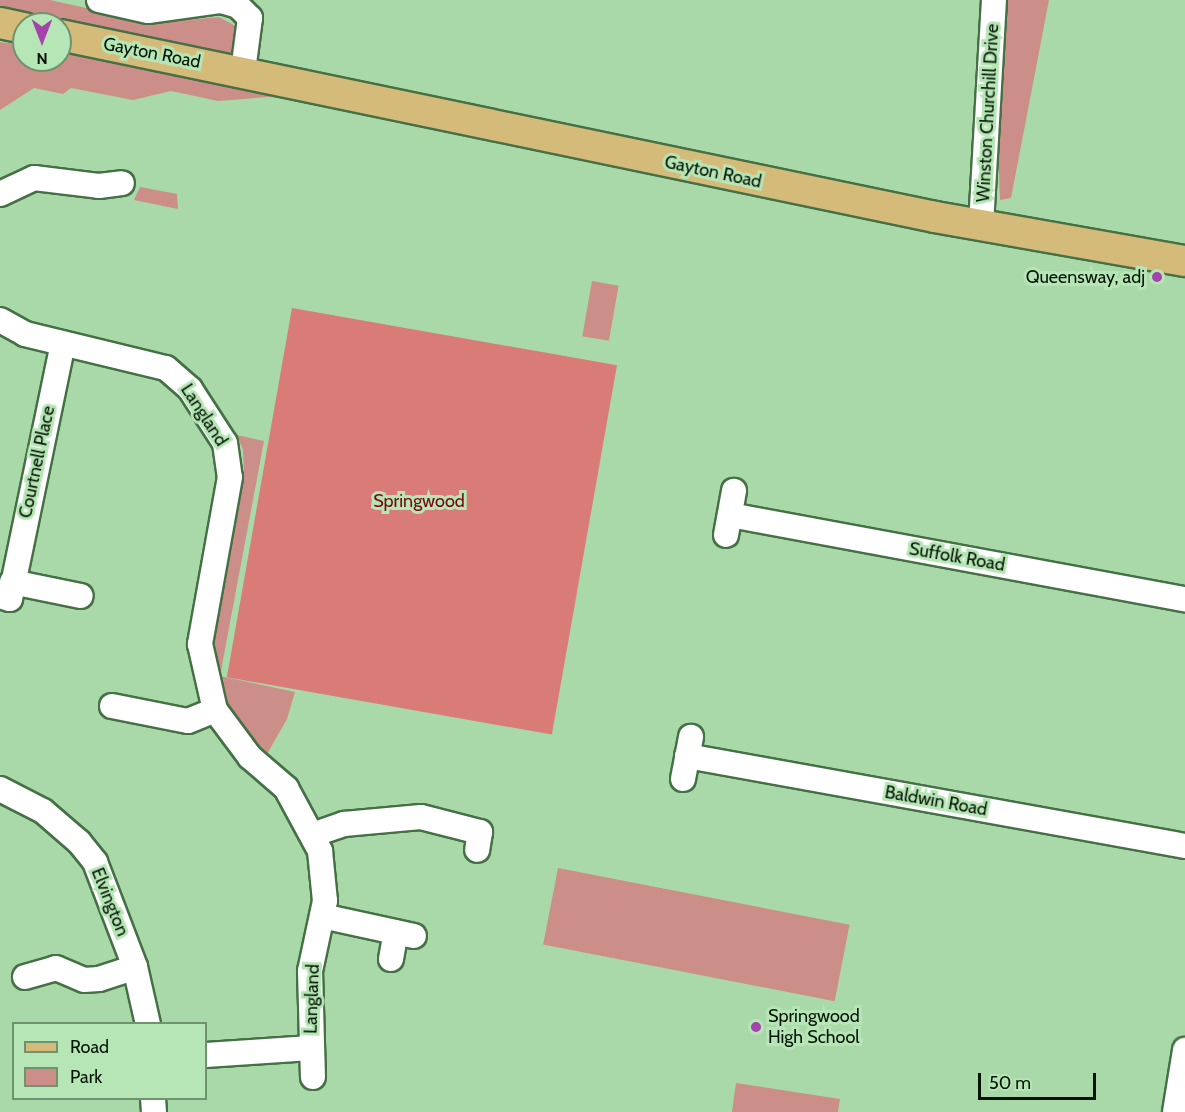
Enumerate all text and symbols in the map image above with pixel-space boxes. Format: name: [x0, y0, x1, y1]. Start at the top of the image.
north arrow: [12, 12, 72, 72]
street label: Winston Churchill Drive: [973, 23, 1003, 203]
street label: Gayton Road: [102, 33, 202, 73]
text: N: [36, 49, 48, 68]
street label: Gayton Road: [663, 151, 763, 193]
place label: Queensway, adj: [1026, 266, 1145, 288]
marker: Queensway, adj: [1150, 270, 1164, 284]
street label: Langland: [176, 380, 232, 450]
street label: Courtnell Place: [15, 404, 59, 520]
park label: Springwood: [373, 490, 465, 512]
street label: Suffolk Road: [907, 538, 1007, 576]
street label: Baldwin Road: [883, 781, 989, 821]
street label: Elvington: [87, 865, 133, 939]
street label: Langland: [300, 964, 324, 1034]
place label: Springwood High School: [768, 1006, 860, 1048]
marker: Springwood High School: [749, 1020, 763, 1034]
legend: [12, 1022, 207, 1100]
text: Road: [70, 1036, 109, 1058]
scale bar: [981, 1061, 1100, 1099]
text: Park: [70, 1066, 102, 1088]
text: 50 m: [989, 1072, 1031, 1094]

